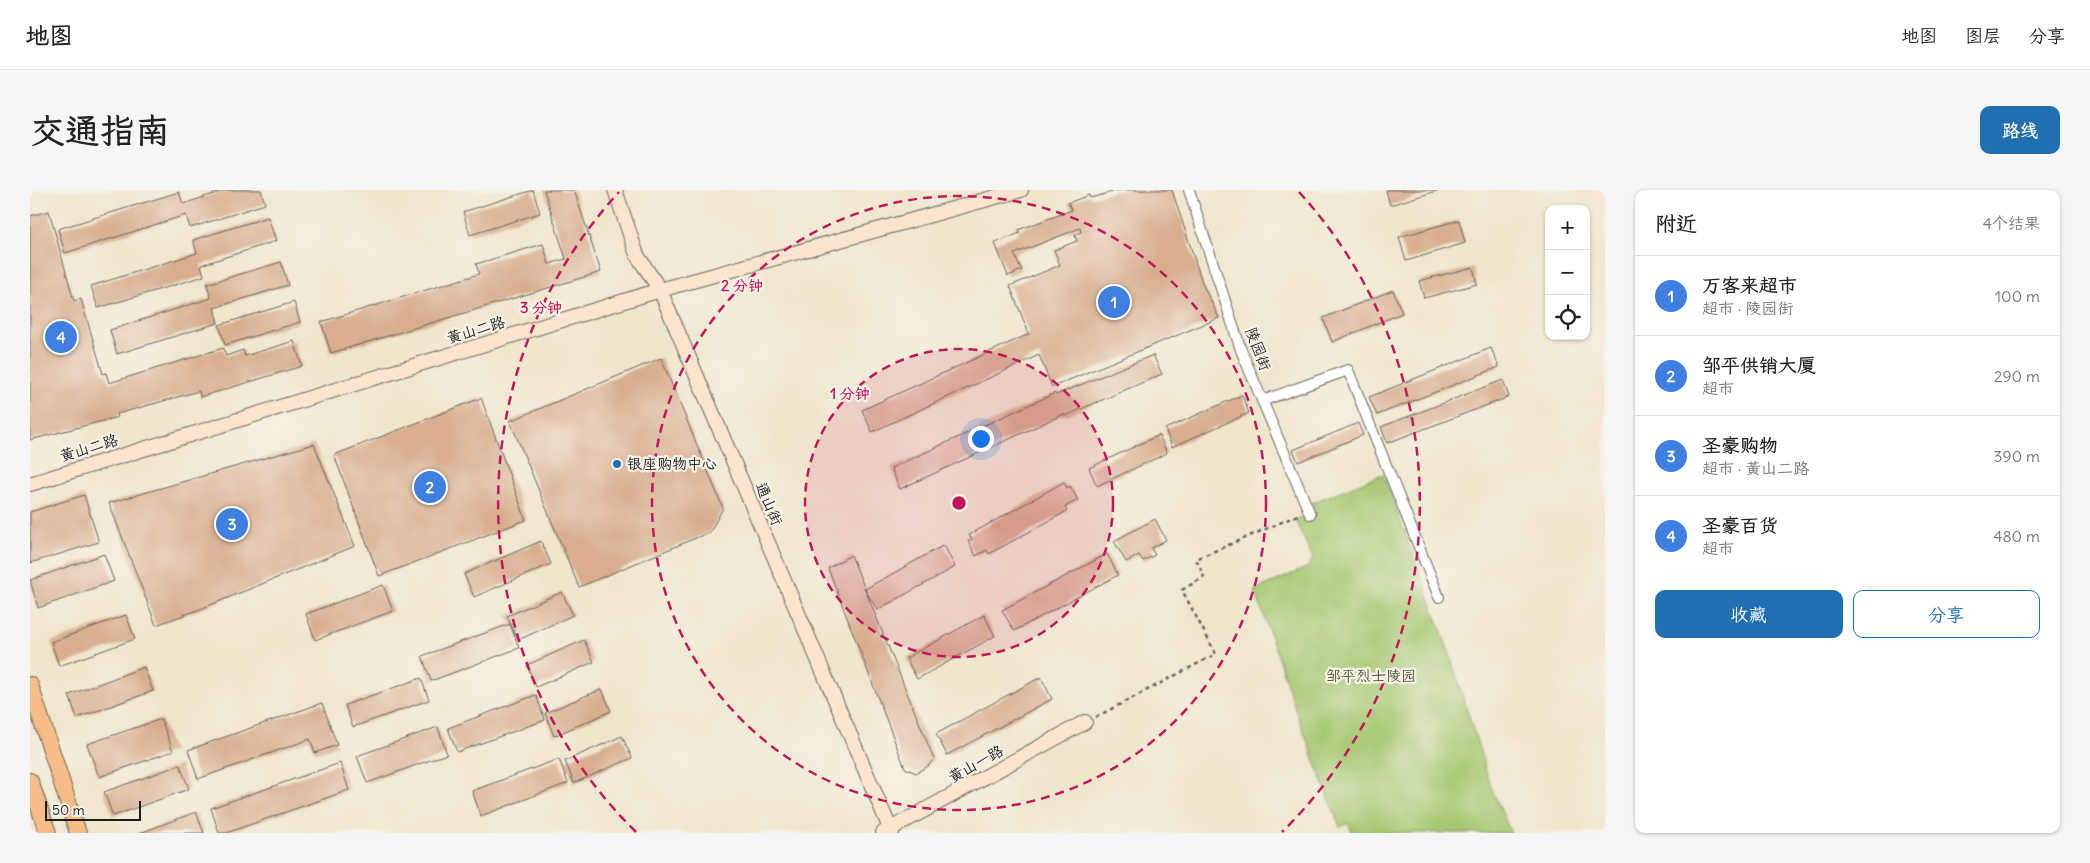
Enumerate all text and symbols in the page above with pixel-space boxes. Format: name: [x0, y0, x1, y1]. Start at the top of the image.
text: 地图: [25, 20, 73, 50]
text: 地图: [1901, 24, 1937, 47]
text: 图层: [1965, 24, 2001, 47]
text: 分享: [2029, 24, 2065, 47]
button: 路线: [1980, 106, 2060, 154]
text: 交通指南: [30, 108, 170, 152]
map controls: [1545, 205, 1590, 340]
button: +: [1545, 205, 1590, 250]
text: 附近: [1655, 210, 1697, 237]
text: 4个结果: [1983, 213, 2040, 233]
button: −: [1545, 250, 1590, 295]
text: 万客来超市: [1702, 273, 1797, 297]
text: 2 分钟: [721, 276, 763, 295]
pin: 1: [1098, 283, 1130, 321]
text: 1: [1668, 286, 1674, 306]
text: 100 m: [1995, 286, 2040, 306]
button: locate: [1545, 295, 1590, 340]
text: 3 分钟: [520, 298, 562, 317]
text: 超市 · 陵园街: [1702, 298, 1793, 318]
street label: 黄山二路: [444, 312, 507, 347]
pin: 4: [45, 318, 77, 356]
street label: 陵园街: [1242, 324, 1275, 373]
text: 邹平供销大厦: [1702, 353, 1816, 377]
text: 2: [1667, 366, 1675, 386]
text: 290 m: [1994, 366, 2040, 386]
text: 超市: [1702, 378, 1734, 398]
text: 1 分钟: [830, 384, 870, 403]
your location: [968, 426, 994, 452]
street label: 黄山二路: [57, 430, 120, 465]
text: 圣豪购物: [1702, 433, 1778, 457]
text: 3: [1666, 446, 1676, 466]
text: 390 m: [1993, 446, 2040, 466]
place label: 银座购物中心: [627, 454, 717, 473]
marker: 银座购物中心: [611, 458, 623, 470]
text: 超市 · 黄山二路: [1702, 458, 1809, 478]
pin: 2: [414, 468, 446, 506]
street label: 通山街: [752, 479, 787, 528]
centre of rings: [950, 494, 968, 512]
pin: 3: [216, 505, 248, 543]
text: 圣豪百货: [1702, 513, 1778, 537]
text: 4: [1666, 526, 1676, 546]
text: 480 m: [1993, 526, 2040, 546]
text: 超市: [1702, 538, 1734, 558]
button: 收藏: [1655, 590, 1843, 638]
button: 分享: [1853, 590, 2040, 638]
park label: 邹平烈士陵园: [1326, 666, 1416, 685]
street label: 黄山一路: [945, 741, 1007, 786]
scale bar: [45, 798, 141, 821]
text: 50 m: [52, 801, 85, 819]

